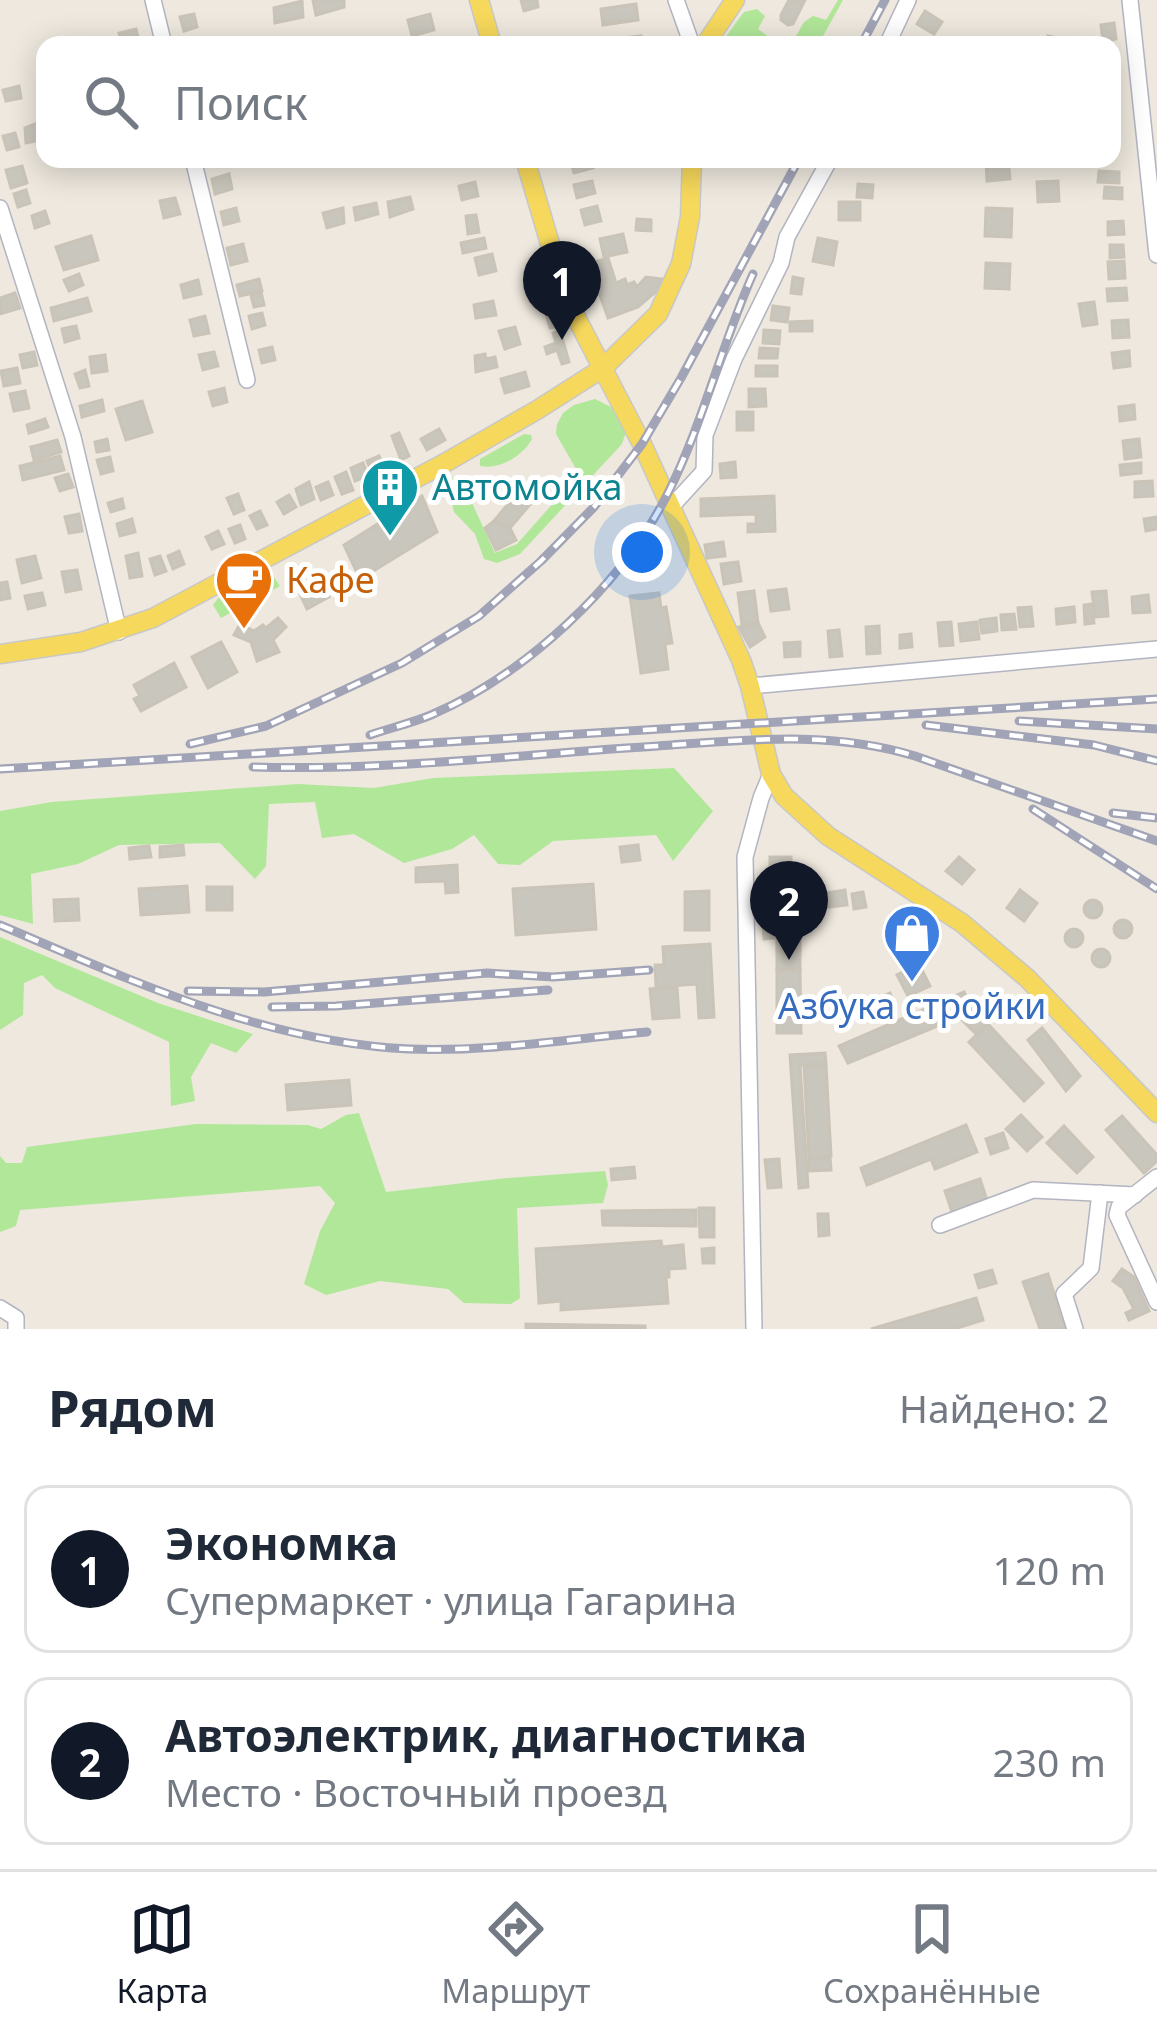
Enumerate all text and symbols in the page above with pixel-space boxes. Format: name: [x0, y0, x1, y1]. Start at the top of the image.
search box: [36, 36, 1121, 168]
icon: search: [78, 69, 144, 135]
text: Поиск: [174, 72, 308, 133]
pin: 1: [523, 241, 601, 340]
building icon: Автомойка: [359, 456, 421, 538]
place label: Автомойка: [432, 462, 622, 511]
your location: [612, 522, 672, 582]
cafe icon: Кафе: [213, 549, 275, 631]
place label: Кафе: [286, 555, 375, 604]
pin: 2: [750, 861, 828, 960]
shop icon: Азбука стройки: [881, 902, 943, 984]
place label: Азбука стройки: [778, 981, 1046, 1030]
text: Рядом: [48, 1372, 217, 1442]
text: Найдено: 2: [899, 1381, 1109, 1434]
text: Экономка: [165, 1512, 398, 1573]
text: 1: [79, 1543, 101, 1596]
text: 120 m: [992, 1543, 1106, 1596]
text: Супермаркет · улица Гагарина: [165, 1573, 737, 1626]
text: Автоэлектрик, диагностика: [165, 1704, 807, 1765]
text: 2: [79, 1735, 101, 1788]
text: 230 m: [992, 1735, 1106, 1788]
text: Место · Восточный проезд: [165, 1765, 667, 1818]
tab: Карта: [116, 1896, 208, 2013]
tab: Маршрут: [441, 1896, 590, 2013]
tab: Сохранённые: [823, 1896, 1041, 2013]

